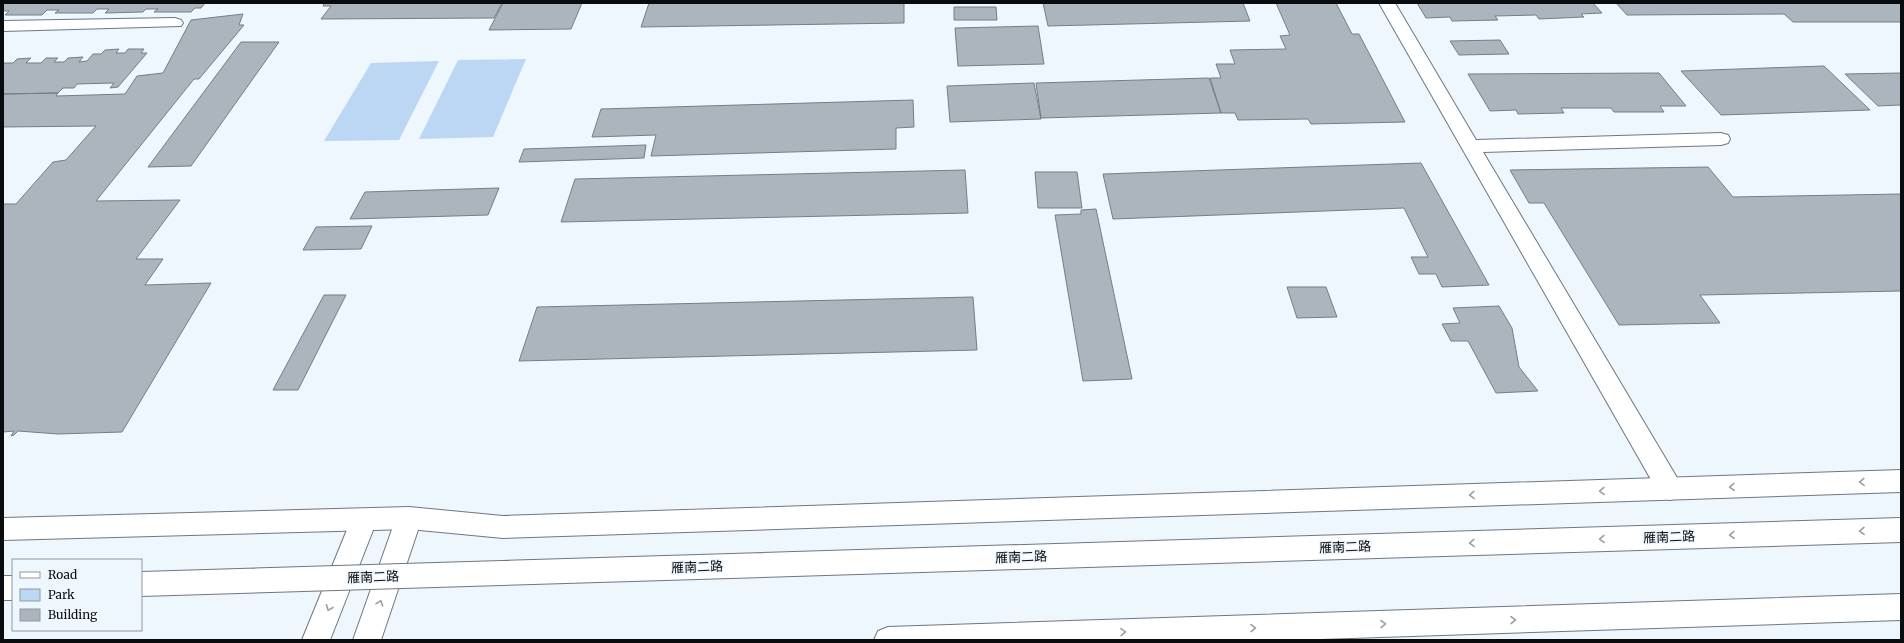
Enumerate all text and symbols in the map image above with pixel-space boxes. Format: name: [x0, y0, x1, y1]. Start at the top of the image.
one-way arrow: [1859, 478, 1865, 487]
one-way arrow: [1729, 482, 1735, 491]
one-way arrow: [1599, 487, 1605, 495]
one-way arrow: [1469, 491, 1475, 499]
one-way arrow: [1859, 527, 1865, 535]
street label: 雁南二路: [1643, 528, 1695, 546]
one-way arrow: [1729, 531, 1735, 539]
one-way arrow: [1599, 535, 1605, 543]
street label: 雁南二路: [1319, 538, 1371, 556]
one-way arrow: [1469, 539, 1475, 547]
street label: 雁南二路: [995, 548, 1047, 566]
street label: 雁南二路: [671, 558, 723, 576]
legend: [12, 559, 142, 631]
text: Road: [48, 567, 77, 582]
street label: 雁南二路: [347, 568, 399, 586]
text: Park: [48, 587, 75, 602]
one-way arrow: [375, 600, 384, 607]
one-way arrow: [326, 604, 334, 612]
text: Building: [48, 607, 98, 622]
one-way arrow: [1510, 616, 1516, 624]
one-way arrow: [1380, 620, 1386, 628]
one-way arrow: [1250, 624, 1256, 632]
one-way arrow: [1120, 628, 1126, 637]

